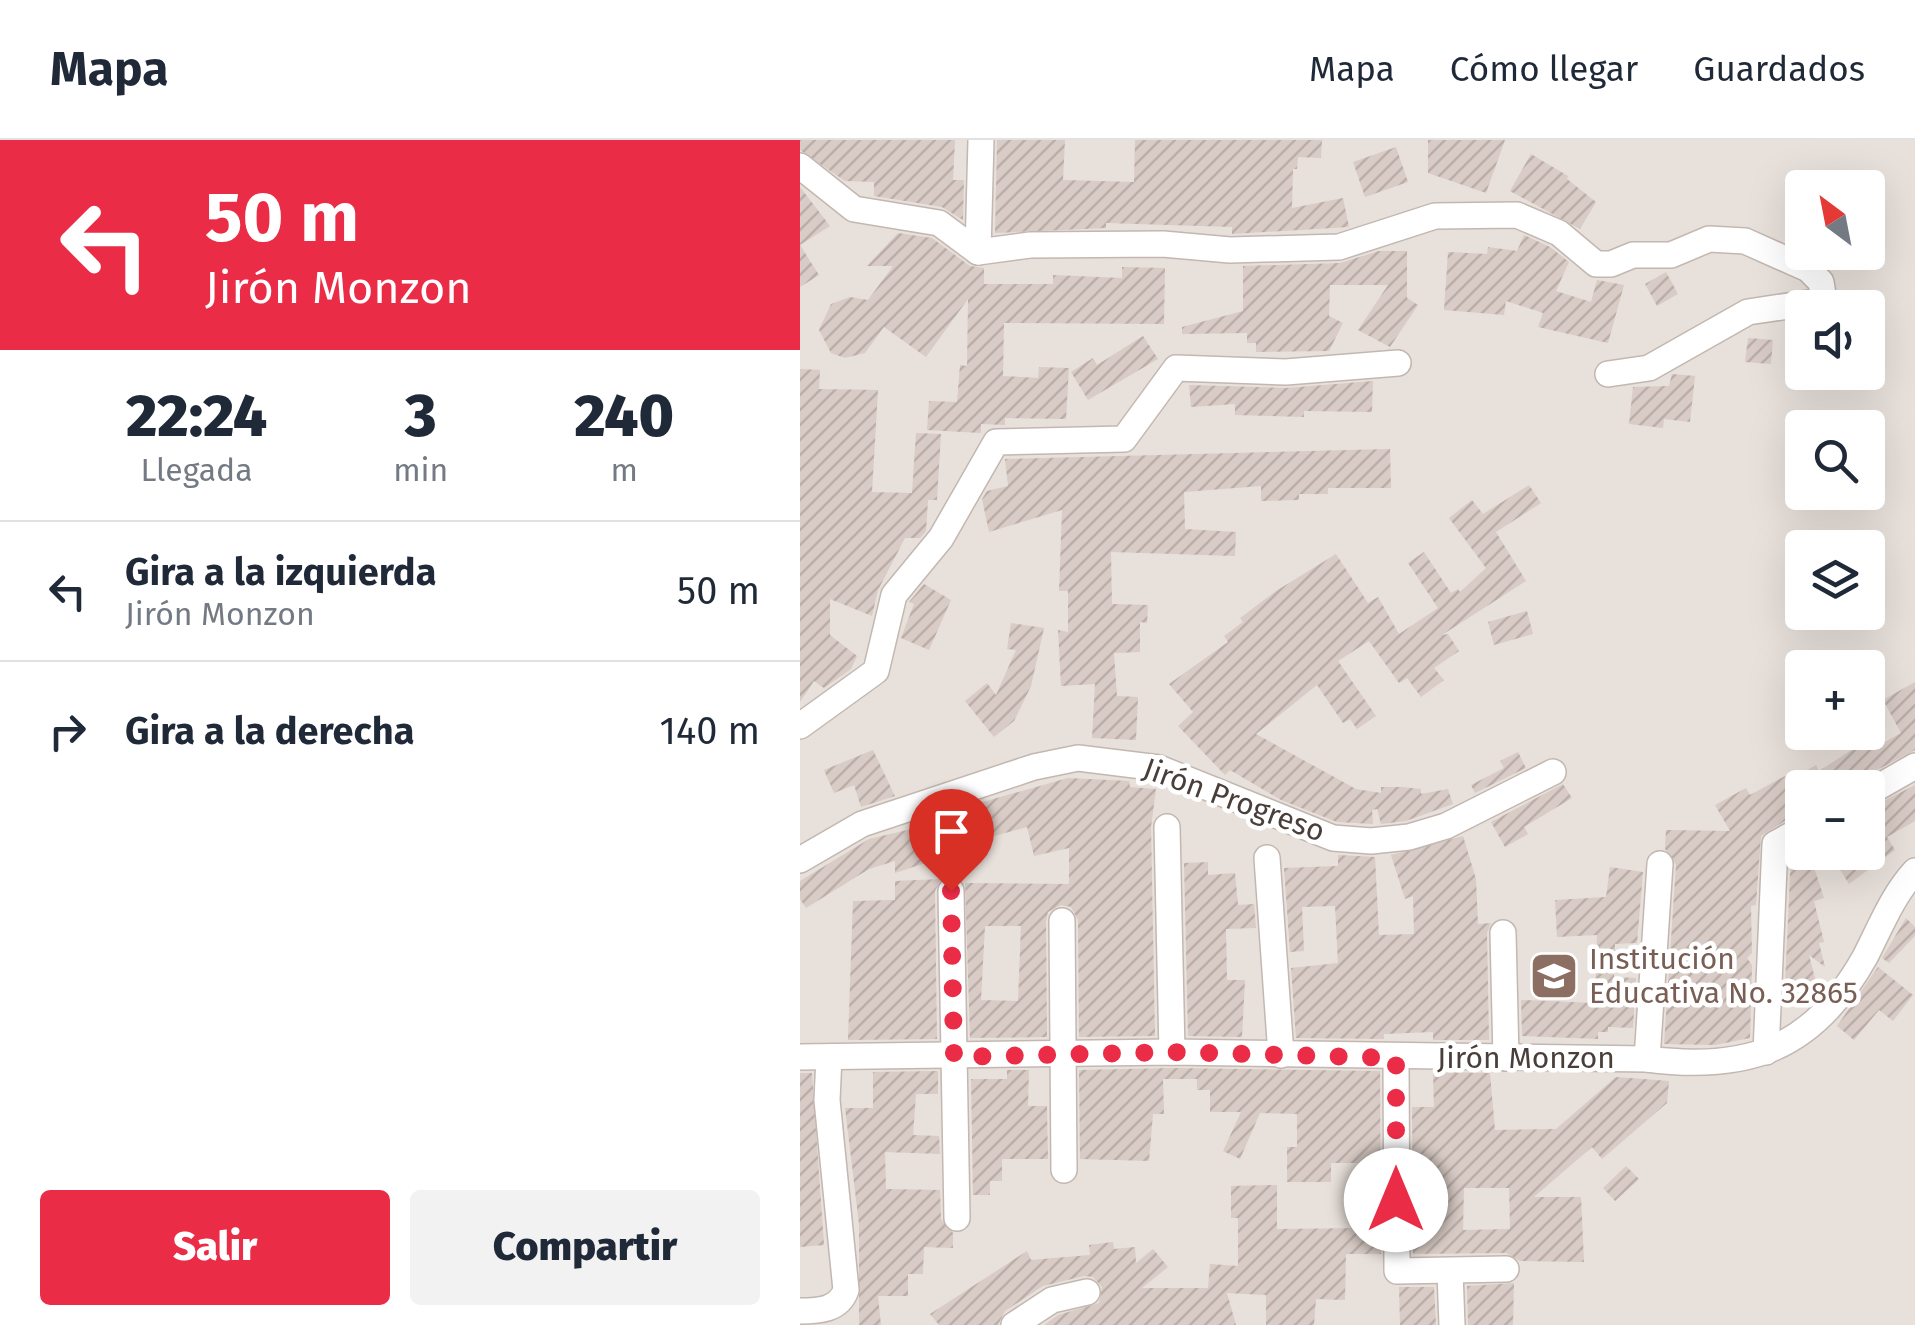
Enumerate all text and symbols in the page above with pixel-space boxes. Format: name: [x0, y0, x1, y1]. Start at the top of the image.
text: Mapa: [50, 40, 169, 98]
text: Mapa: [1309, 48, 1395, 90]
text: Cómo llegar: [1450, 48, 1638, 90]
text: Guardados: [1693, 48, 1865, 90]
north arrow: [1785, 170, 1885, 270]
map controls: [1785, 170, 1885, 870]
text: 50 m: [205, 176, 359, 260]
icon: left: [40, 180, 170, 310]
text: Jirón Monzon: [205, 261, 472, 315]
button: sound: [1785, 290, 1885, 390]
text: 22:24: [126, 380, 267, 452]
text: 3: [405, 380, 437, 452]
text: 240: [574, 380, 674, 452]
button: search: [1785, 410, 1885, 510]
text: Llegada: [140, 451, 253, 489]
text: min: [393, 451, 448, 489]
text: m: [610, 451, 638, 489]
button: layers: [1785, 530, 1885, 630]
text: Gira a la izquierda: [125, 549, 437, 595]
icon: left: [40, 564, 95, 619]
text: 50 m: [677, 568, 760, 614]
text: Jirón Monzon: [125, 595, 315, 633]
button: +: [1785, 650, 1885, 750]
icon: right: [40, 704, 95, 759]
text: Gira a la derecha: [125, 708, 415, 754]
text: 140 m: [659, 708, 760, 754]
street label: Jirón Progreso: [1138, 751, 1330, 849]
button: −: [1785, 770, 1885, 870]
pin: [909, 789, 994, 892]
icon: arrive: [924, 804, 979, 859]
place label: Institución Educativa No. 32865: [1589, 941, 1858, 1011]
school or university icon: Institución Educativa No. 32865: [1528, 950, 1580, 1002]
street label: Jirón Monzon: [1437, 1040, 1615, 1076]
position arrow: [1344, 1148, 1448, 1252]
button: Salir: [40, 1190, 390, 1305]
button: Compartir: [410, 1190, 760, 1305]

